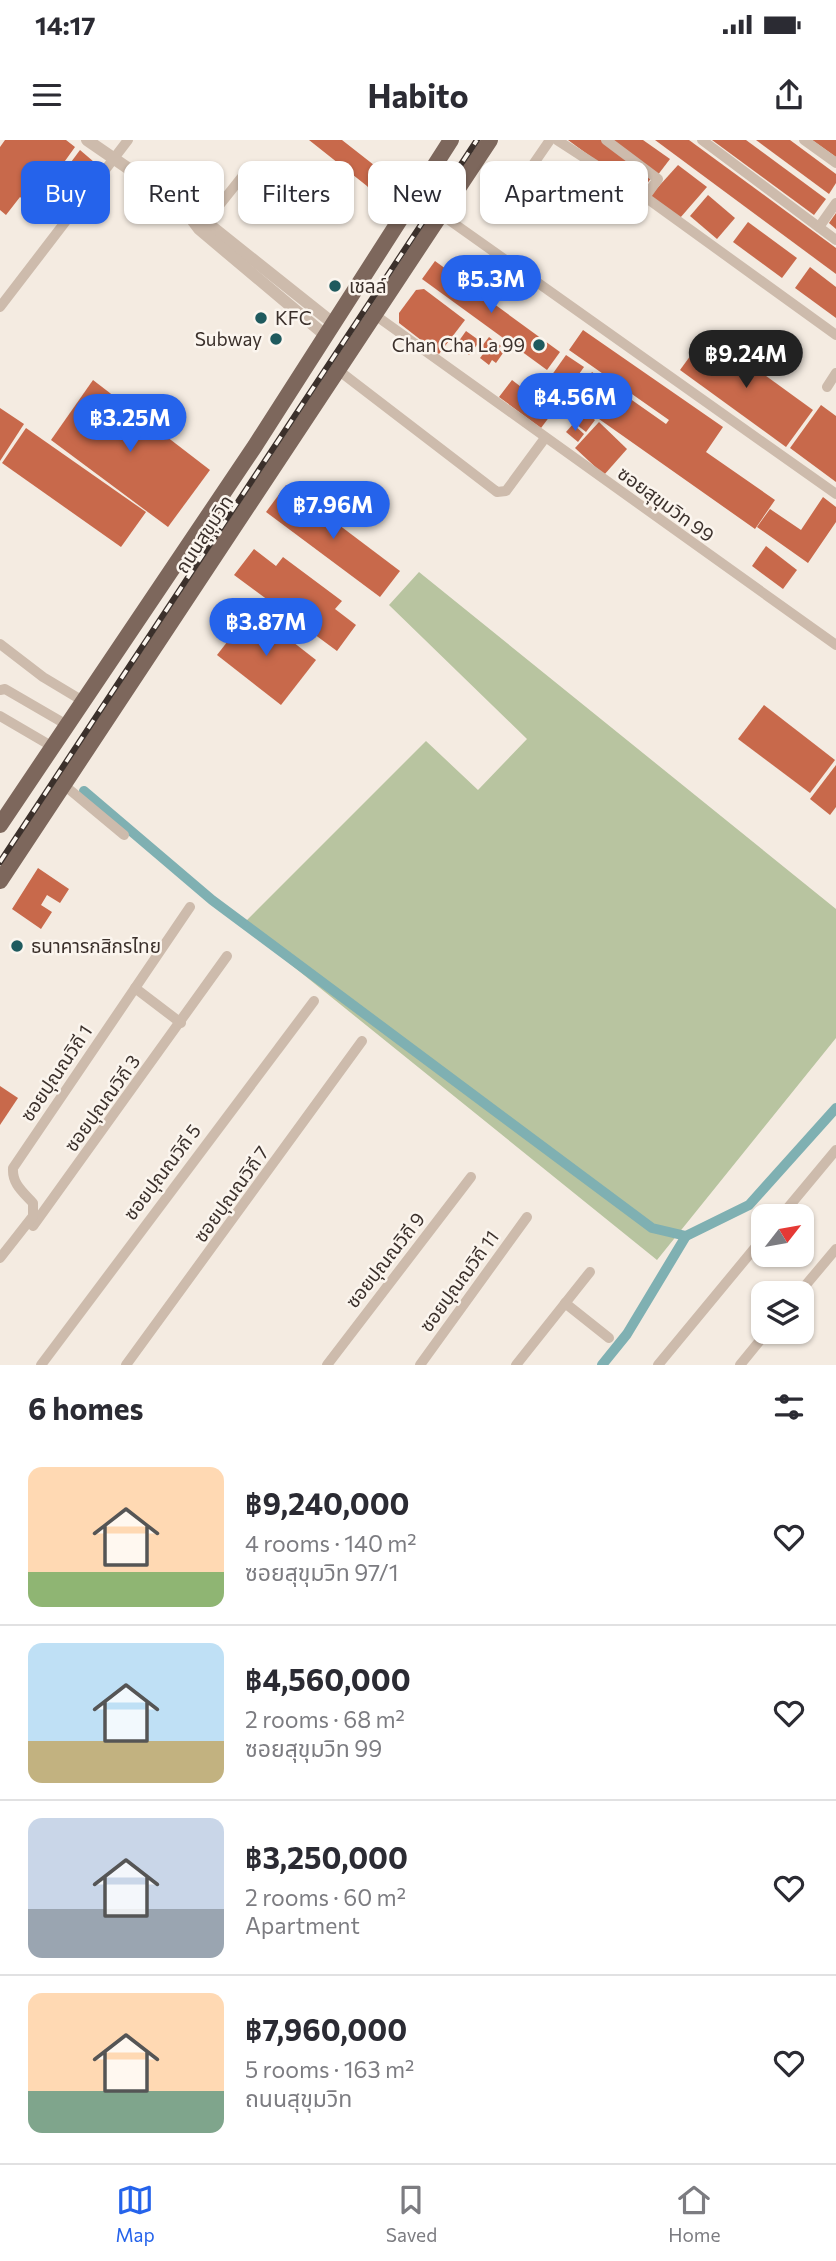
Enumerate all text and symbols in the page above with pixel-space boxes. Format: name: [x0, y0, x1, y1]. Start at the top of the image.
text: 14:17: [35, 9, 96, 40]
text: Habito: [367, 75, 469, 115]
icon: menu: [28, 76, 66, 114]
icon: share: [770, 76, 808, 114]
chip: Buy: [21, 161, 110, 224]
chip: Rent: [124, 161, 224, 224]
chip: Filters: [238, 161, 354, 224]
chip: New: [368, 161, 466, 224]
chip: Apartment: [480, 161, 648, 224]
pin: ฿5.3M: [442, 256, 540, 315]
text: ฿5.3M: [457, 264, 525, 292]
place label: เชลล์: [349, 274, 387, 297]
marker: เชลล์: [327, 278, 343, 294]
place label: KFC: [275, 306, 312, 329]
marker: KFC: [253, 310, 269, 326]
place label: Subway: [195, 327, 262, 350]
pin: ฿9.24M: [689, 330, 803, 390]
marker: Subway: [268, 331, 284, 347]
place label: Chan Cha La 99: [392, 333, 525, 356]
marker: Chan Cha La 99: [531, 337, 547, 353]
text: ฿9.24M: [705, 339, 787, 367]
pin: ฿4.56M: [518, 373, 632, 433]
text: ฿4.56M: [533, 382, 617, 410]
pin: ฿3.25M: [73, 394, 187, 454]
text: ฿3.25M: [89, 403, 171, 431]
street label: ซอยสุขุมวิท 99: [613, 461, 719, 547]
pin: ฿7.96M: [276, 482, 390, 541]
street label: ถนนสุขุมวิท: [170, 490, 238, 578]
text: ฿7.96M: [293, 490, 373, 518]
pin: ฿3.87M: [209, 598, 323, 658]
text: ฿3.87M: [225, 607, 307, 635]
place label: ธนาคารกสิกรไทย: [31, 934, 161, 957]
marker: ธนาคารกสิกรไทย: [9, 938, 25, 954]
street label: ซอยปุณณวิถี 1: [15, 1020, 97, 1126]
street label: ซอยปุณณวิถี 3: [59, 1050, 145, 1156]
street label: ซอยปุณณวิถี 5: [118, 1119, 206, 1225]
street label: ซอยปุณณวิถี 7: [188, 1141, 274, 1247]
north arrow: [751, 1204, 814, 1267]
map controls: [751, 1204, 814, 1344]
street label: ซอยปุณณวิถี 9: [340, 1207, 430, 1313]
street label: ซอยปุณณวิถี 11: [414, 1226, 504, 1336]
button: layers: [751, 1281, 814, 1344]
icon: filters: [770, 1388, 808, 1426]
text: 6 homes: [28, 1389, 143, 1426]
text: ฿9,240,000: [245, 1484, 410, 1521]
icon: home: [84, 1495, 168, 1579]
icon: heart: [770, 1518, 808, 1556]
text: 4 rooms · 140 m²: [245, 1529, 417, 1557]
text: ซอยสุขุมวิท 97/1: [245, 1558, 399, 1586]
text: ฿4,560,000: [245, 1660, 411, 1697]
icon: home: [84, 1671, 168, 1755]
icon: heart: [770, 1694, 808, 1732]
text: 2 rooms · 68 m²: [245, 1705, 405, 1733]
text: ซอยสุขุมวิท 99: [245, 1734, 382, 1762]
text: ฿3,250,000: [245, 1838, 408, 1875]
icon: home: [84, 1846, 168, 1930]
icon: heart: [770, 1869, 808, 1907]
text: 2 rooms · 60 m²: [245, 1883, 406, 1911]
text: Apartment: [245, 1911, 360, 1939]
text: ฿7,960,000: [245, 2010, 407, 2047]
icon: home: [84, 2021, 168, 2105]
icon: heart: [770, 2044, 808, 2082]
text: 5 rooms · 163 m²: [245, 2055, 414, 2083]
text: ถนนสุขุมวิท: [245, 2084, 352, 2112]
tab: Map: [116, 2181, 155, 2246]
tab: Saved: [386, 2181, 437, 2246]
tab: Home: [668, 2181, 720, 2246]

